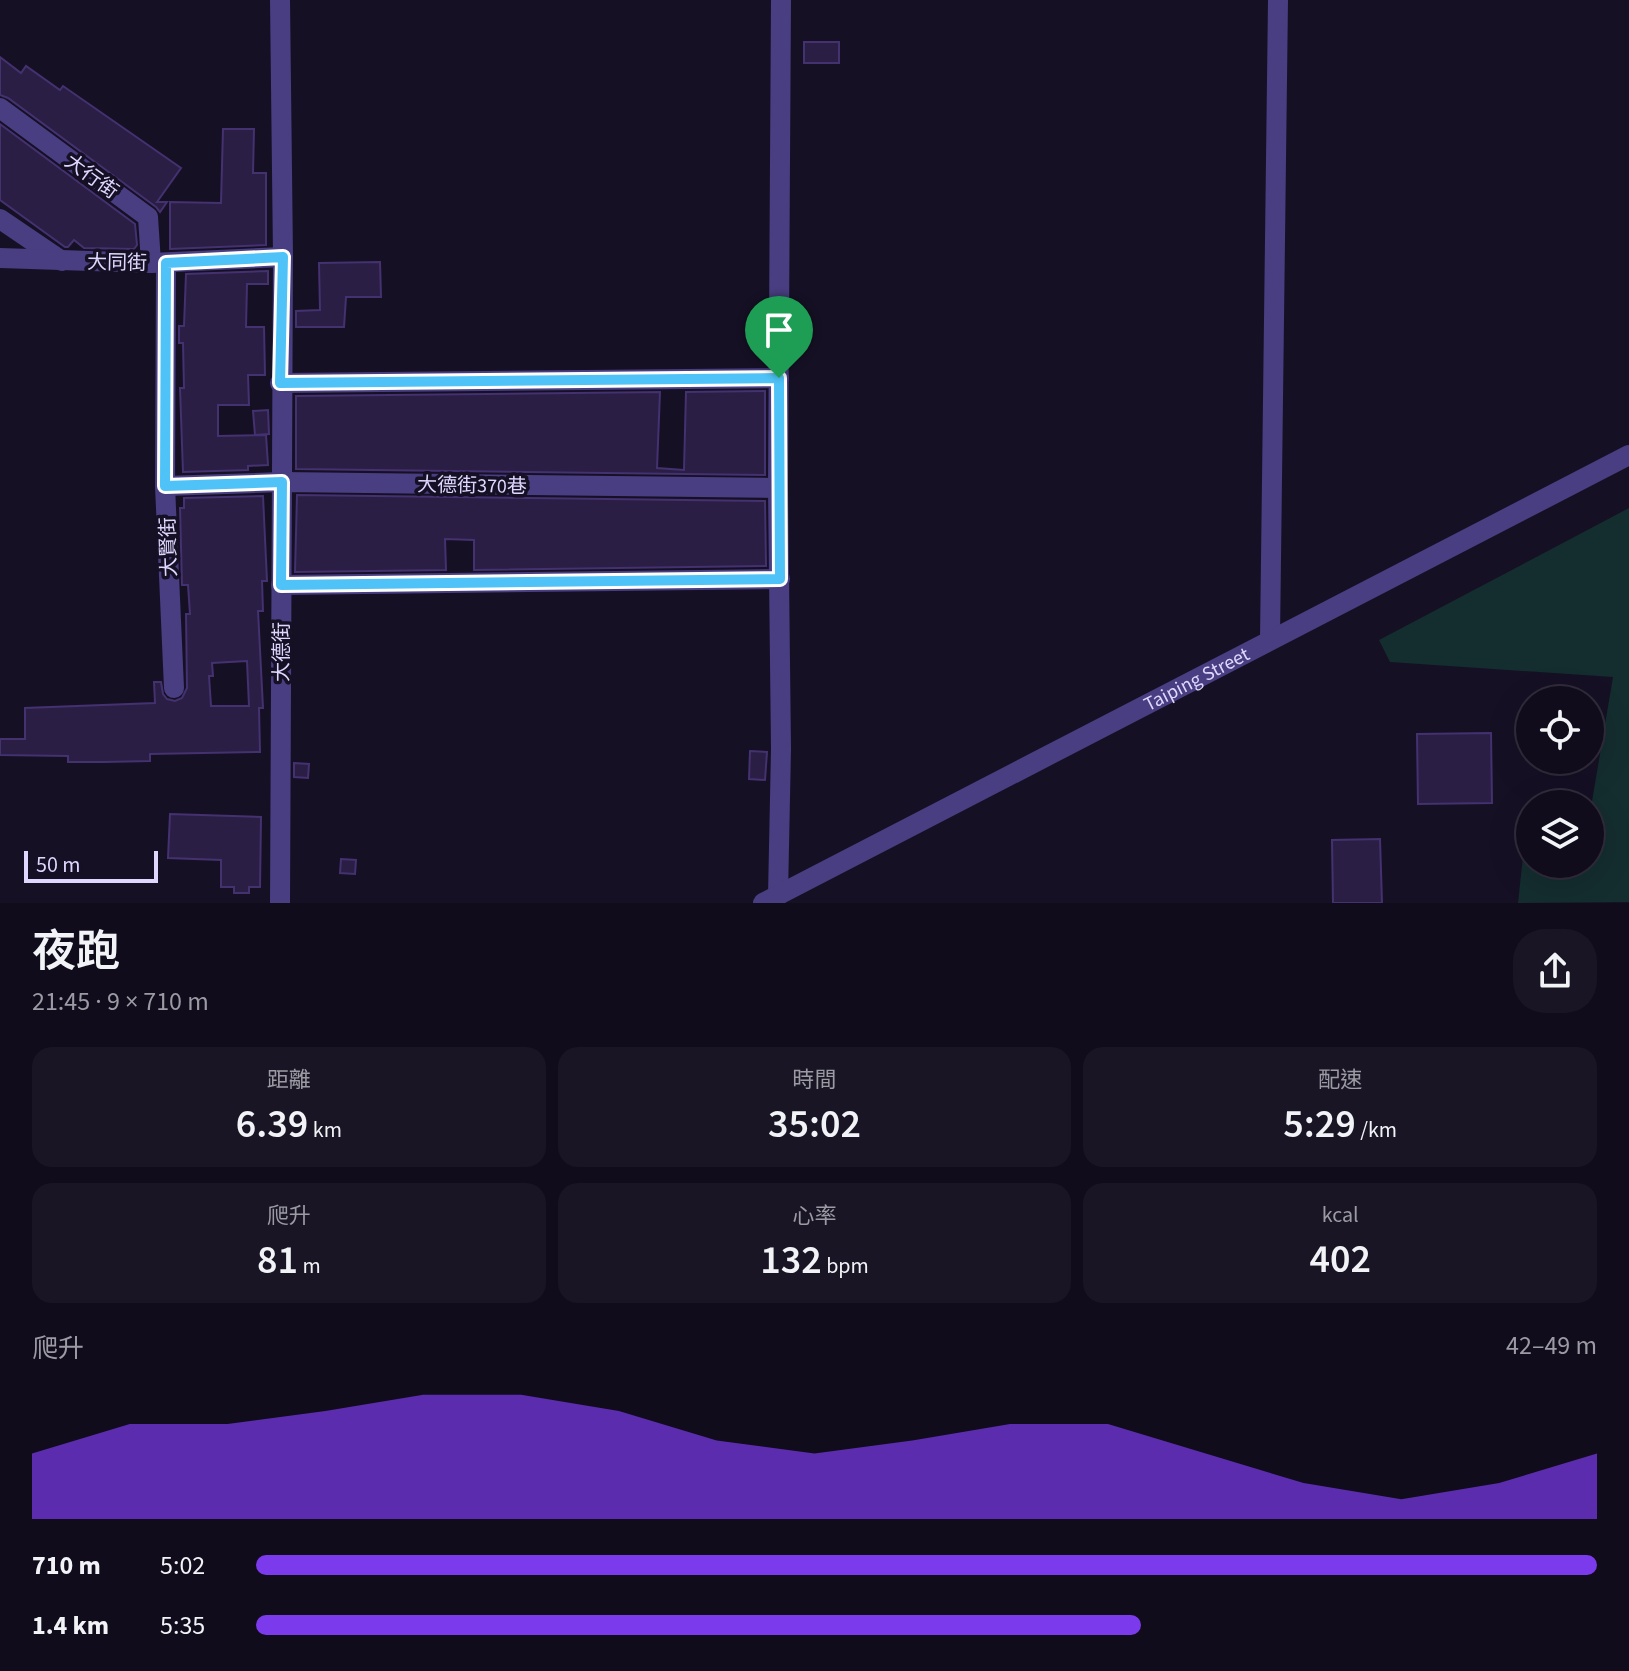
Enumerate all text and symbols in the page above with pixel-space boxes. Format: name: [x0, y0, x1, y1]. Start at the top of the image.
street label: 大行街: [59, 148, 124, 206]
street label: 大同街: [87, 248, 147, 278]
pin: [745, 296, 813, 378]
icon: arrive: [757, 308, 801, 352]
street label: 大德街370巷: [417, 471, 527, 501]
street label: 大賢街: [154, 516, 184, 577]
street label: 大德街: [268, 622, 296, 682]
street label: Taiping Street: [1139, 641, 1255, 719]
map controls: [1516, 686, 1604, 878]
button: locate: [1516, 686, 1604, 774]
button: layers: [1516, 790, 1604, 878]
scale bar: [24, 847, 158, 883]
text: 50 m: [36, 849, 81, 881]
text: 夜跑: [32, 921, 120, 984]
button: share: [1513, 929, 1597, 1013]
text: 21:45 · 9 × 710 m: [32, 983, 209, 1020]
text: 距離: [267, 1064, 311, 1096]
text: 時間: [792, 1064, 837, 1096]
text: 配速: [1318, 1064, 1362, 1096]
text: 6.39: [236, 1096, 308, 1153]
text: 35:02: [768, 1096, 861, 1153]
text: 5:29: [1283, 1096, 1356, 1153]
text: km: [308, 1114, 342, 1146]
text: /km: [1356, 1114, 1397, 1146]
text: kcal: [1322, 1199, 1359, 1231]
text: 爬升: [267, 1200, 311, 1232]
text: 心率: [792, 1200, 837, 1232]
text: 402: [1309, 1231, 1371, 1288]
text: 81: [257, 1232, 298, 1289]
text: 132: [760, 1232, 822, 1289]
text: m: [298, 1250, 321, 1282]
text: bpm: [822, 1250, 869, 1282]
text: 42–49 m: [1506, 1327, 1597, 1364]
text: 爬升: [32, 1330, 84, 1367]
text: 710 m: [32, 1547, 101, 1584]
text: 5:02: [160, 1547, 205, 1584]
text: 1.4 km: [32, 1607, 109, 1644]
text: 5:35: [160, 1607, 205, 1644]

